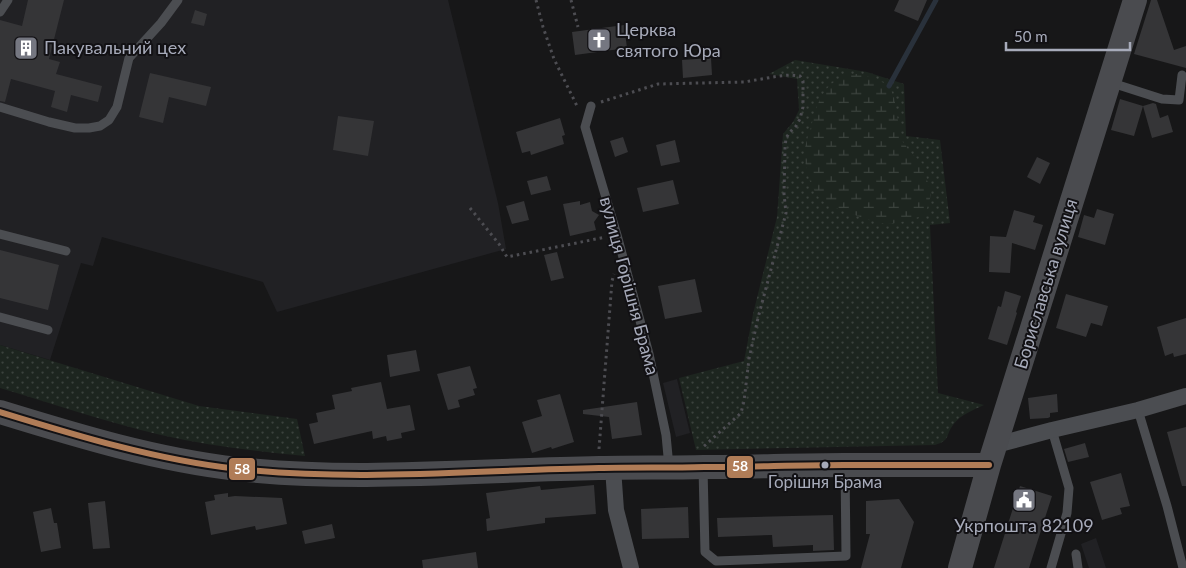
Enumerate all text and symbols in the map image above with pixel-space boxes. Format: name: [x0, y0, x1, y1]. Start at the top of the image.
place label: Церква святого Юра: [616, 18, 721, 61]
scale bar: [1006, 20, 1130, 52]
church icon: Церква святого Юра: [586, 27, 612, 53]
text: 50 m: [1014, 27, 1048, 45]
building icon: Пакувальний цех: [13, 35, 39, 61]
place label: Пакувальний цех: [44, 36, 186, 58]
street label: вулиця Горішня Брама: [596, 194, 664, 377]
street label: Бориславська вулиця: [1009, 196, 1081, 371]
line badge: 58: [726, 455, 754, 479]
line badge: 58: [228, 457, 256, 481]
text: 58: [732, 457, 748, 474]
text: 58: [234, 460, 250, 477]
marker: Горішня Брама: [820, 460, 830, 470]
place label: Горішня Брама: [768, 471, 882, 492]
public building icon: Укрпошта 82109: [1011, 487, 1037, 513]
place label: Укрпошта 82109: [954, 514, 1094, 536]

